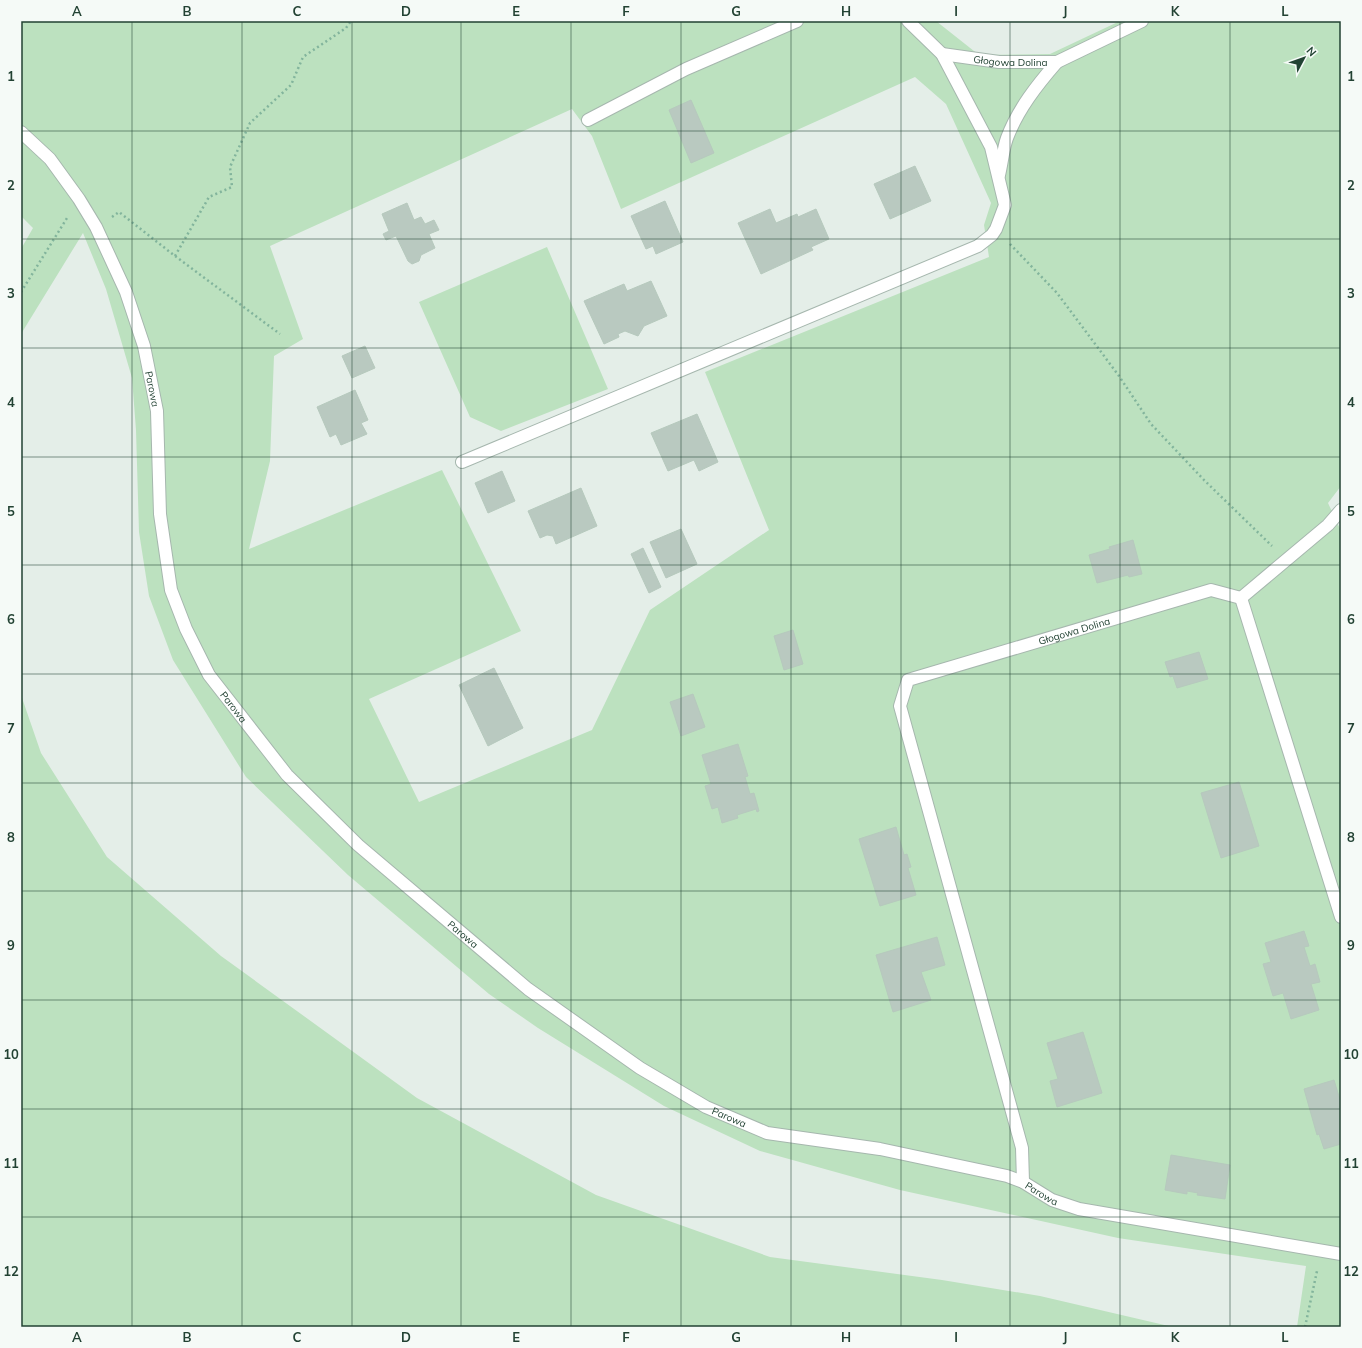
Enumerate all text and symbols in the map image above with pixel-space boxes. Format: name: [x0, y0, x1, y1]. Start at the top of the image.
text: A: [72, 3, 82, 19]
text: B: [183, 3, 192, 19]
text: C: [293, 3, 302, 19]
text: D: [401, 3, 411, 19]
text: E: [512, 3, 520, 19]
text: F: [622, 3, 630, 19]
text: G: [731, 3, 741, 19]
text: H: [841, 3, 851, 19]
text: I: [954, 3, 958, 19]
text: J: [1063, 3, 1067, 19]
text: K: [1171, 3, 1181, 19]
text: L: [1281, 3, 1289, 19]
north arrow: [1284, 38, 1324, 78]
text: N: [1304, 44, 1320, 59]
street label: Głogowa Dolina: [973, 52, 1048, 69]
text: 1: [7, 68, 15, 84]
text: 1: [1347, 68, 1355, 84]
text: 2: [7, 177, 15, 193]
text: 2: [1347, 177, 1355, 193]
text: 3: [7, 285, 15, 301]
text: 3: [1347, 285, 1355, 301]
street label: Parowa: [143, 370, 162, 408]
text: 4: [7, 394, 15, 410]
text: 4: [1347, 394, 1355, 410]
text: 5: [7, 503, 15, 519]
text: 5: [1347, 503, 1355, 519]
text: 6: [7, 611, 15, 627]
text: 6: [1347, 611, 1355, 627]
street label: Głogowa Dolina: [1037, 614, 1111, 647]
street label: Parowa: [218, 689, 250, 725]
text: 7: [7, 720, 15, 736]
text: 7: [1347, 720, 1355, 736]
text: 8: [7, 829, 15, 845]
text: 8: [1347, 829, 1355, 845]
street label: Parowa: [445, 917, 481, 951]
text: 9: [7, 937, 15, 953]
text: 9: [1347, 937, 1355, 953]
text: 10: [3, 1046, 19, 1062]
text: 10: [1343, 1046, 1359, 1062]
street label: Parowa: [710, 1104, 748, 1130]
text: 11: [3, 1155, 19, 1171]
text: 11: [1343, 1155, 1359, 1171]
street label: Parowa: [1023, 1179, 1060, 1208]
text: 12: [3, 1263, 19, 1279]
text: 12: [1343, 1263, 1359, 1279]
text: A: [72, 1329, 82, 1345]
text: B: [183, 1329, 192, 1345]
text: C: [293, 1329, 302, 1345]
text: D: [401, 1329, 411, 1345]
text: E: [512, 1329, 520, 1345]
text: F: [622, 1329, 630, 1345]
text: G: [731, 1329, 741, 1345]
text: H: [841, 1329, 851, 1345]
text: I: [954, 1329, 958, 1345]
text: J: [1063, 1329, 1067, 1345]
text: K: [1171, 1329, 1181, 1345]
text: L: [1281, 1329, 1289, 1345]

